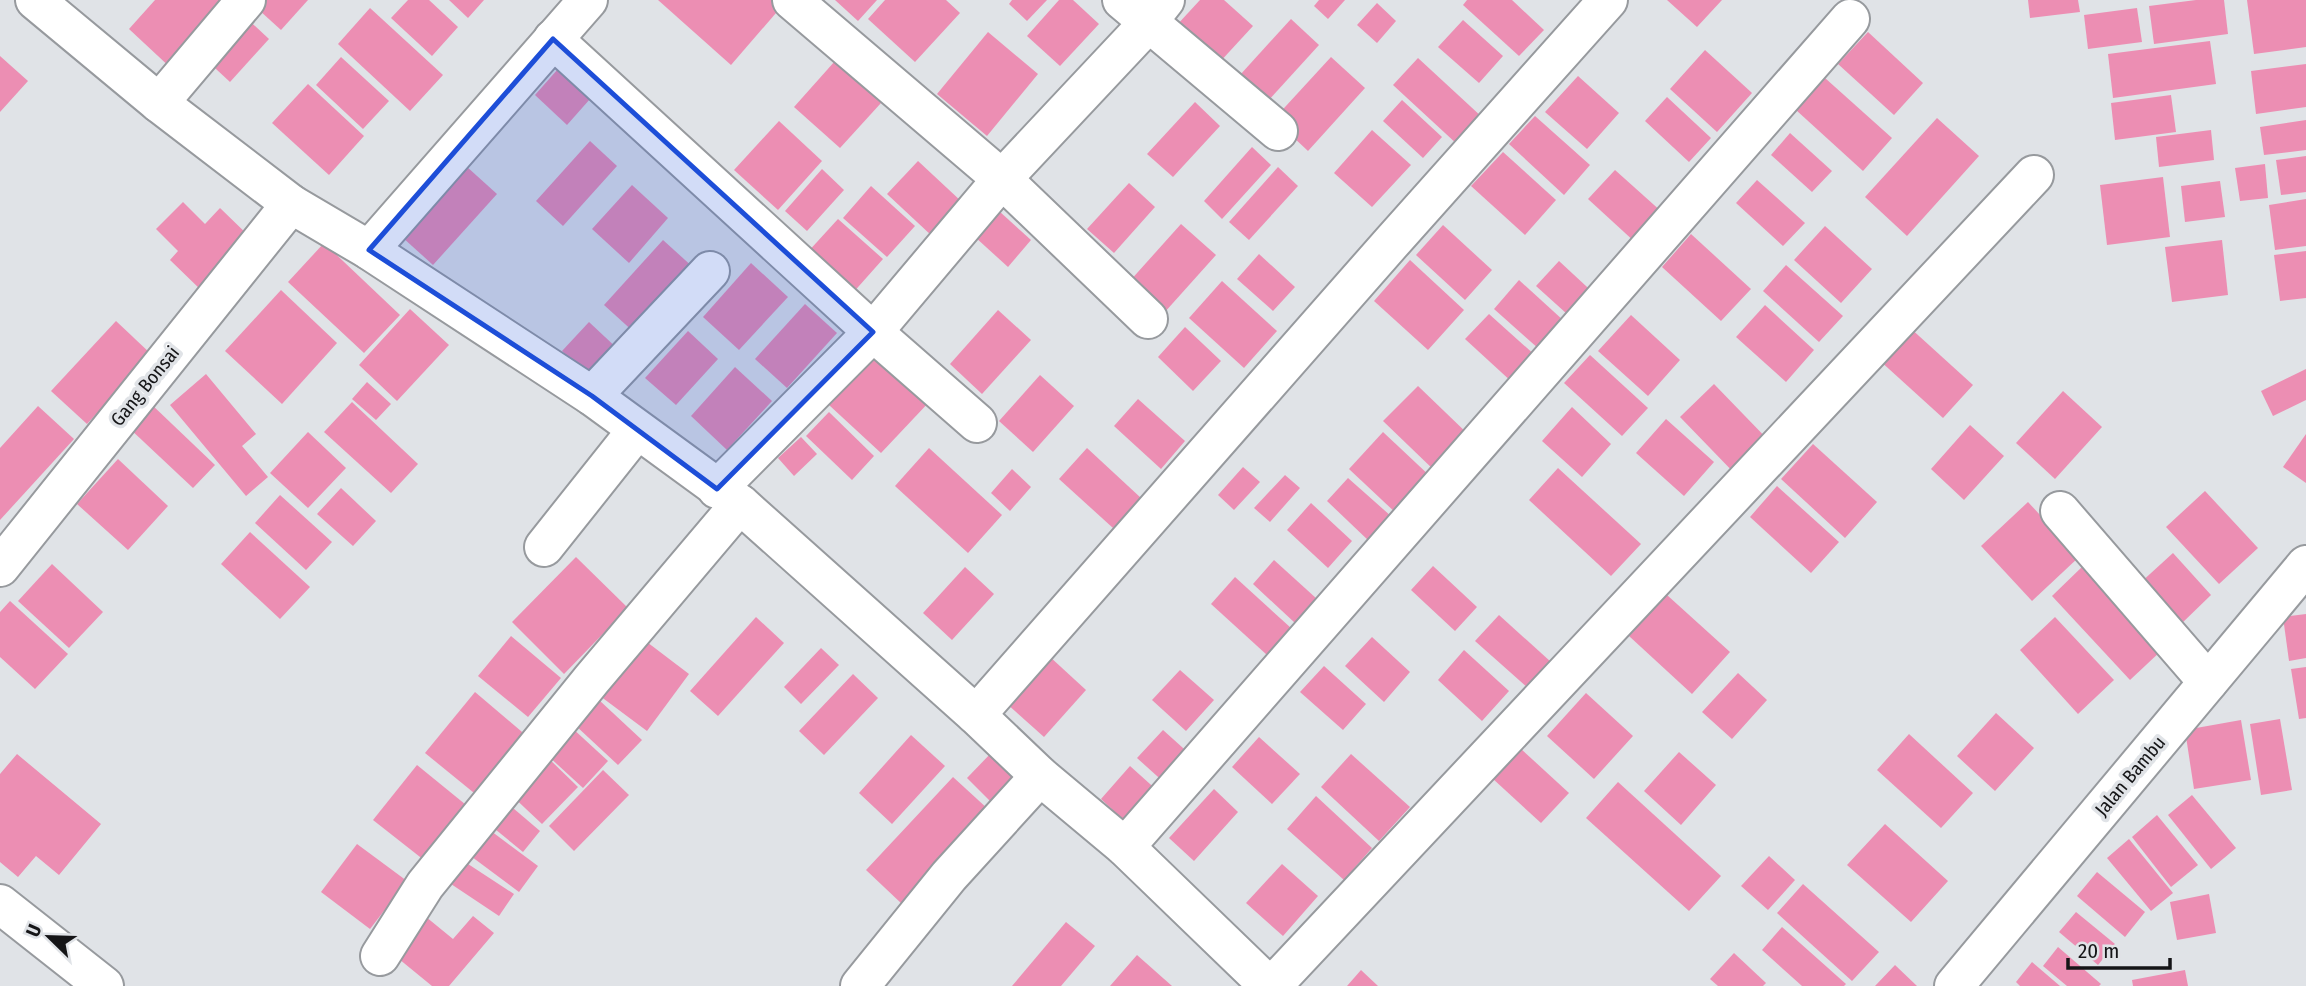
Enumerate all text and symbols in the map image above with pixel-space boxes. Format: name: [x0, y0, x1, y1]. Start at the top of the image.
street label: Gang Bonsai: [106, 341, 184, 431]
street label: Jalan Bambu: [2090, 731, 2170, 821]
north arrow: [14, 902, 84, 972]
text: U: [21, 921, 47, 940]
scale bar: [2068, 926, 2170, 970]
text: 20 m: [2078, 938, 2119, 964]

